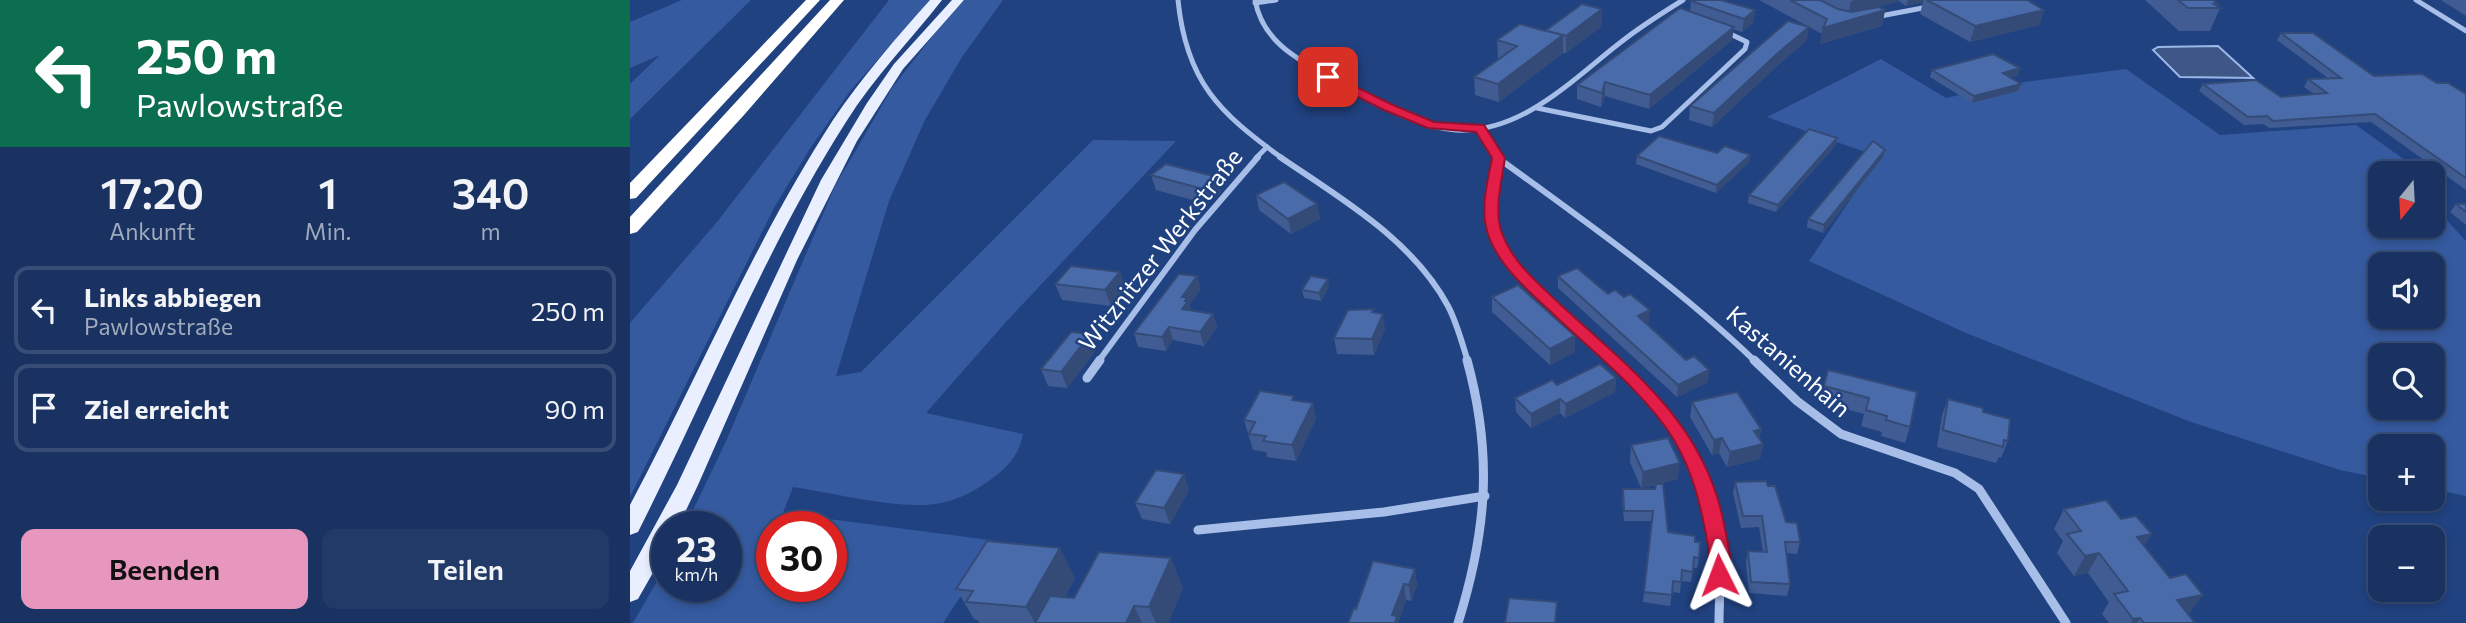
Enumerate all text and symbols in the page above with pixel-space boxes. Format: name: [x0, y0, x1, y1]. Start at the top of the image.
text: 250 m: [136, 24, 277, 84]
icon: left: [21, 28, 112, 119]
pin: [1298, 47, 1358, 107]
icon: arrive: [1309, 58, 1347, 96]
text: Pawlowstraße: [136, 84, 343, 124]
street label: Witznitzer Werkstraße: [1072, 142, 1248, 356]
north arrow: [2368, 161, 2445, 238]
map controls: [2368, 161, 2445, 602]
text: 17:20: [101, 166, 204, 218]
text: 1: [319, 166, 337, 218]
text: 340: [452, 166, 529, 218]
text: Ankunft: [109, 217, 195, 245]
text: Min.: [305, 217, 351, 245]
text: m: [481, 217, 501, 245]
button: sound: [2368, 252, 2445, 329]
text: Links abbiegen: [84, 281, 262, 312]
icon: left: [25, 291, 63, 329]
text: 250 m: [531, 295, 605, 326]
street label: Kastanienhain: [1721, 299, 1857, 422]
text: Pawlowstraße: [84, 312, 233, 340]
button: search: [2368, 343, 2445, 420]
icon: arrive: [25, 389, 63, 427]
text: Ziel erreicht: [84, 393, 229, 424]
text: 90 m: [545, 393, 605, 424]
button: +: [2368, 434, 2445, 511]
speed limit sign: 30: [756, 511, 847, 602]
button: −: [2368, 525, 2445, 602]
text: 23: [676, 526, 717, 569]
button: Beenden: [21, 529, 308, 609]
button: Teilen: [322, 529, 609, 609]
position arrow: [1682, 538, 1756, 612]
text: km/h: [675, 563, 718, 585]

